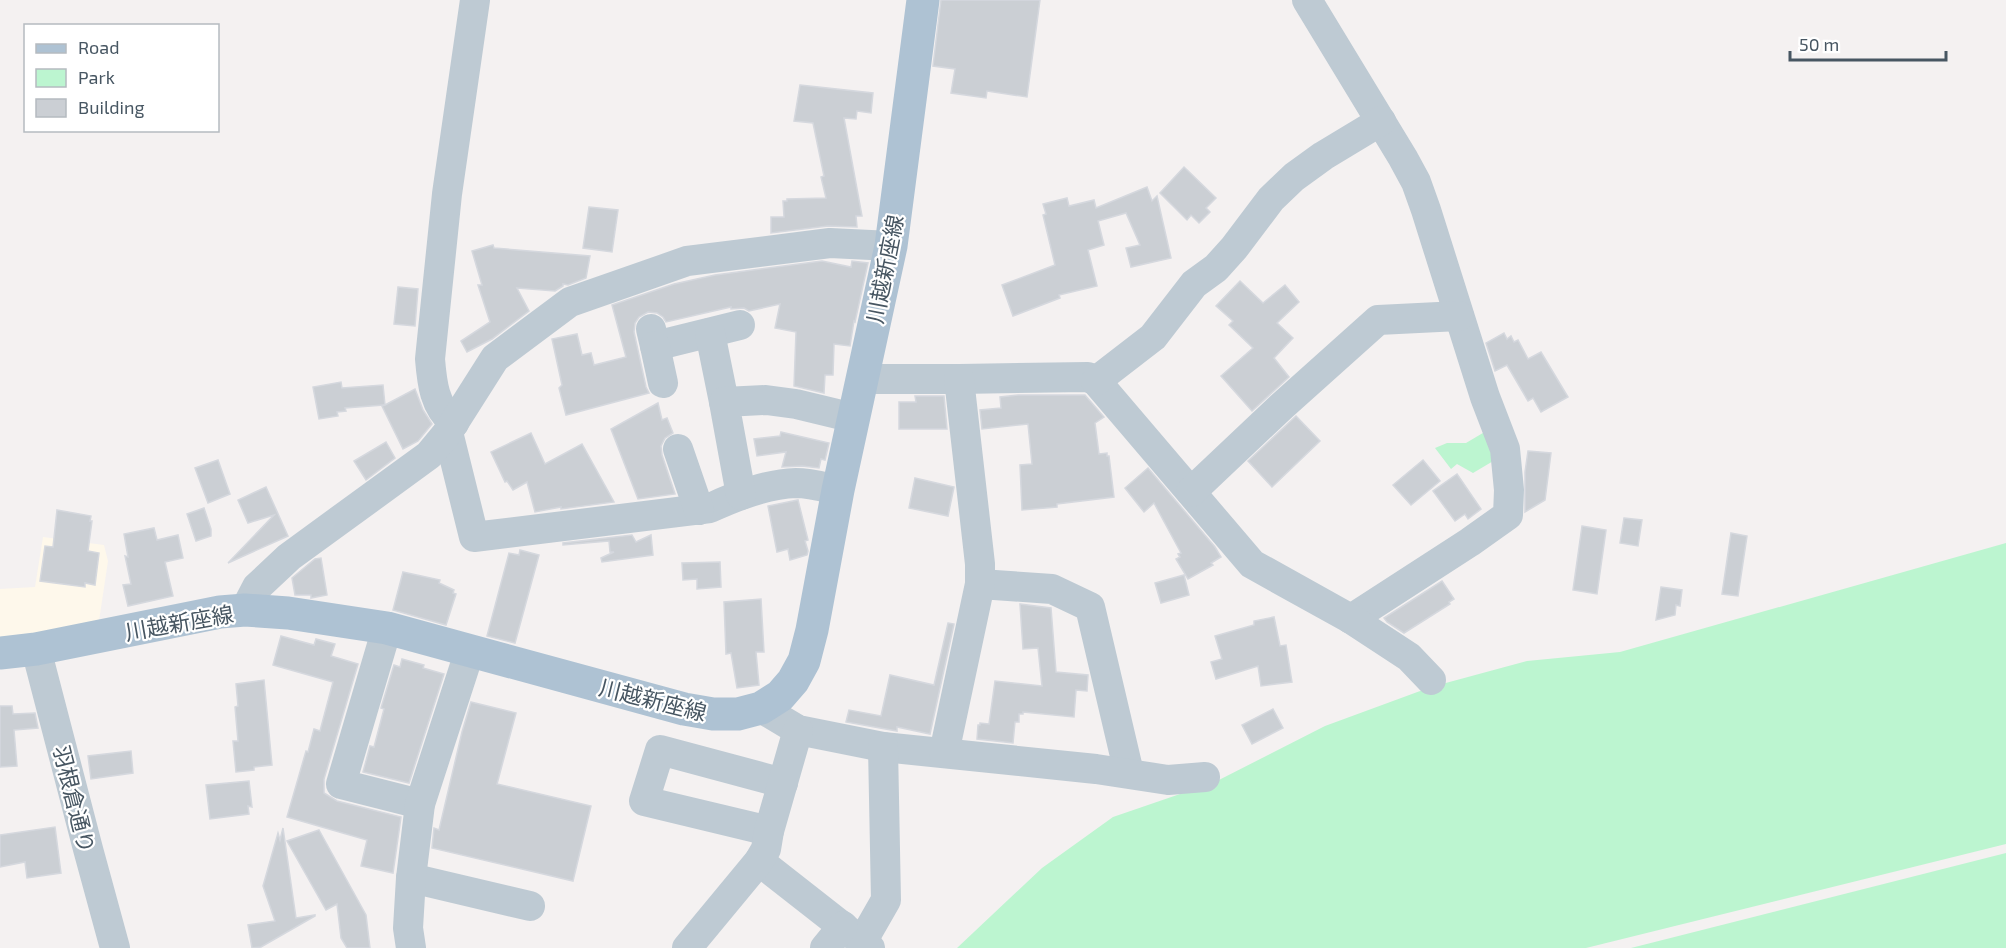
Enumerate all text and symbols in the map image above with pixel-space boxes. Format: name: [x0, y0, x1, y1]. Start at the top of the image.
legend: [24, 24, 219, 132]
scale bar: [1790, 24, 1946, 62]
text: 50 m: [1799, 33, 1839, 55]
text: Road: [78, 36, 119, 58]
text: Park: [78, 66, 115, 88]
text: Building: [78, 96, 145, 118]
street label: 川越新座線: [861, 213, 907, 325]
street label: 川越新座線: [123, 600, 235, 644]
street label: 川越新座線: [596, 673, 710, 725]
street label: 羽根倉通り: [49, 742, 101, 856]

